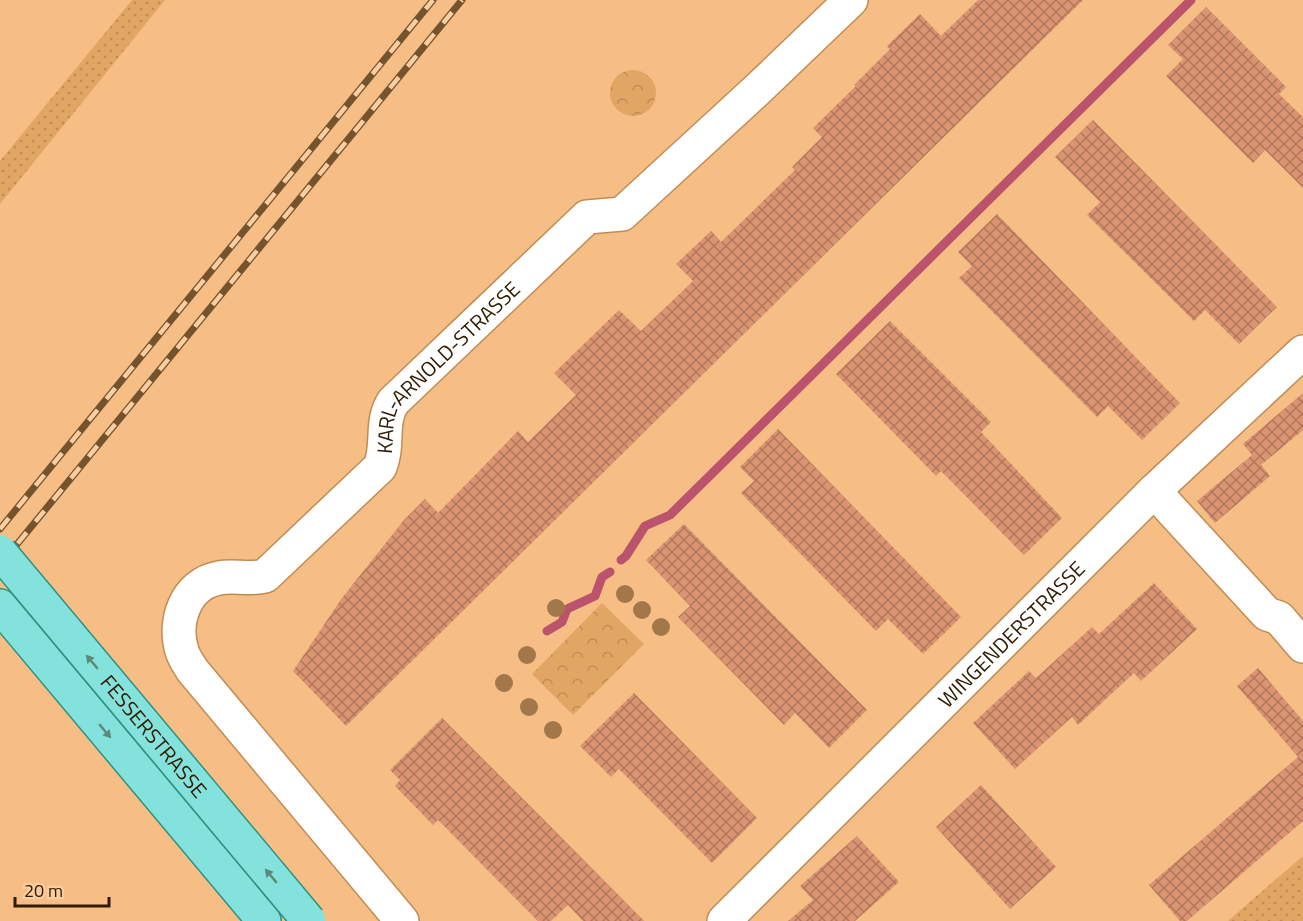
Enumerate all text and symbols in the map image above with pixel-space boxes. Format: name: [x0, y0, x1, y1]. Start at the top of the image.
street label: KARL-ARNOLD-STRASSE: [368, 273, 527, 455]
street label: WINGENDERSTRASSE: [930, 553, 1092, 715]
one-way arrow: [86, 655, 99, 670]
street label: FESSERSTRASSE: [93, 667, 215, 805]
one-way arrow: [98, 723, 111, 738]
one-way arrow: [265, 869, 278, 884]
scale bar: [15, 870, 110, 908]
text: 20 m: [24, 877, 63, 904]

